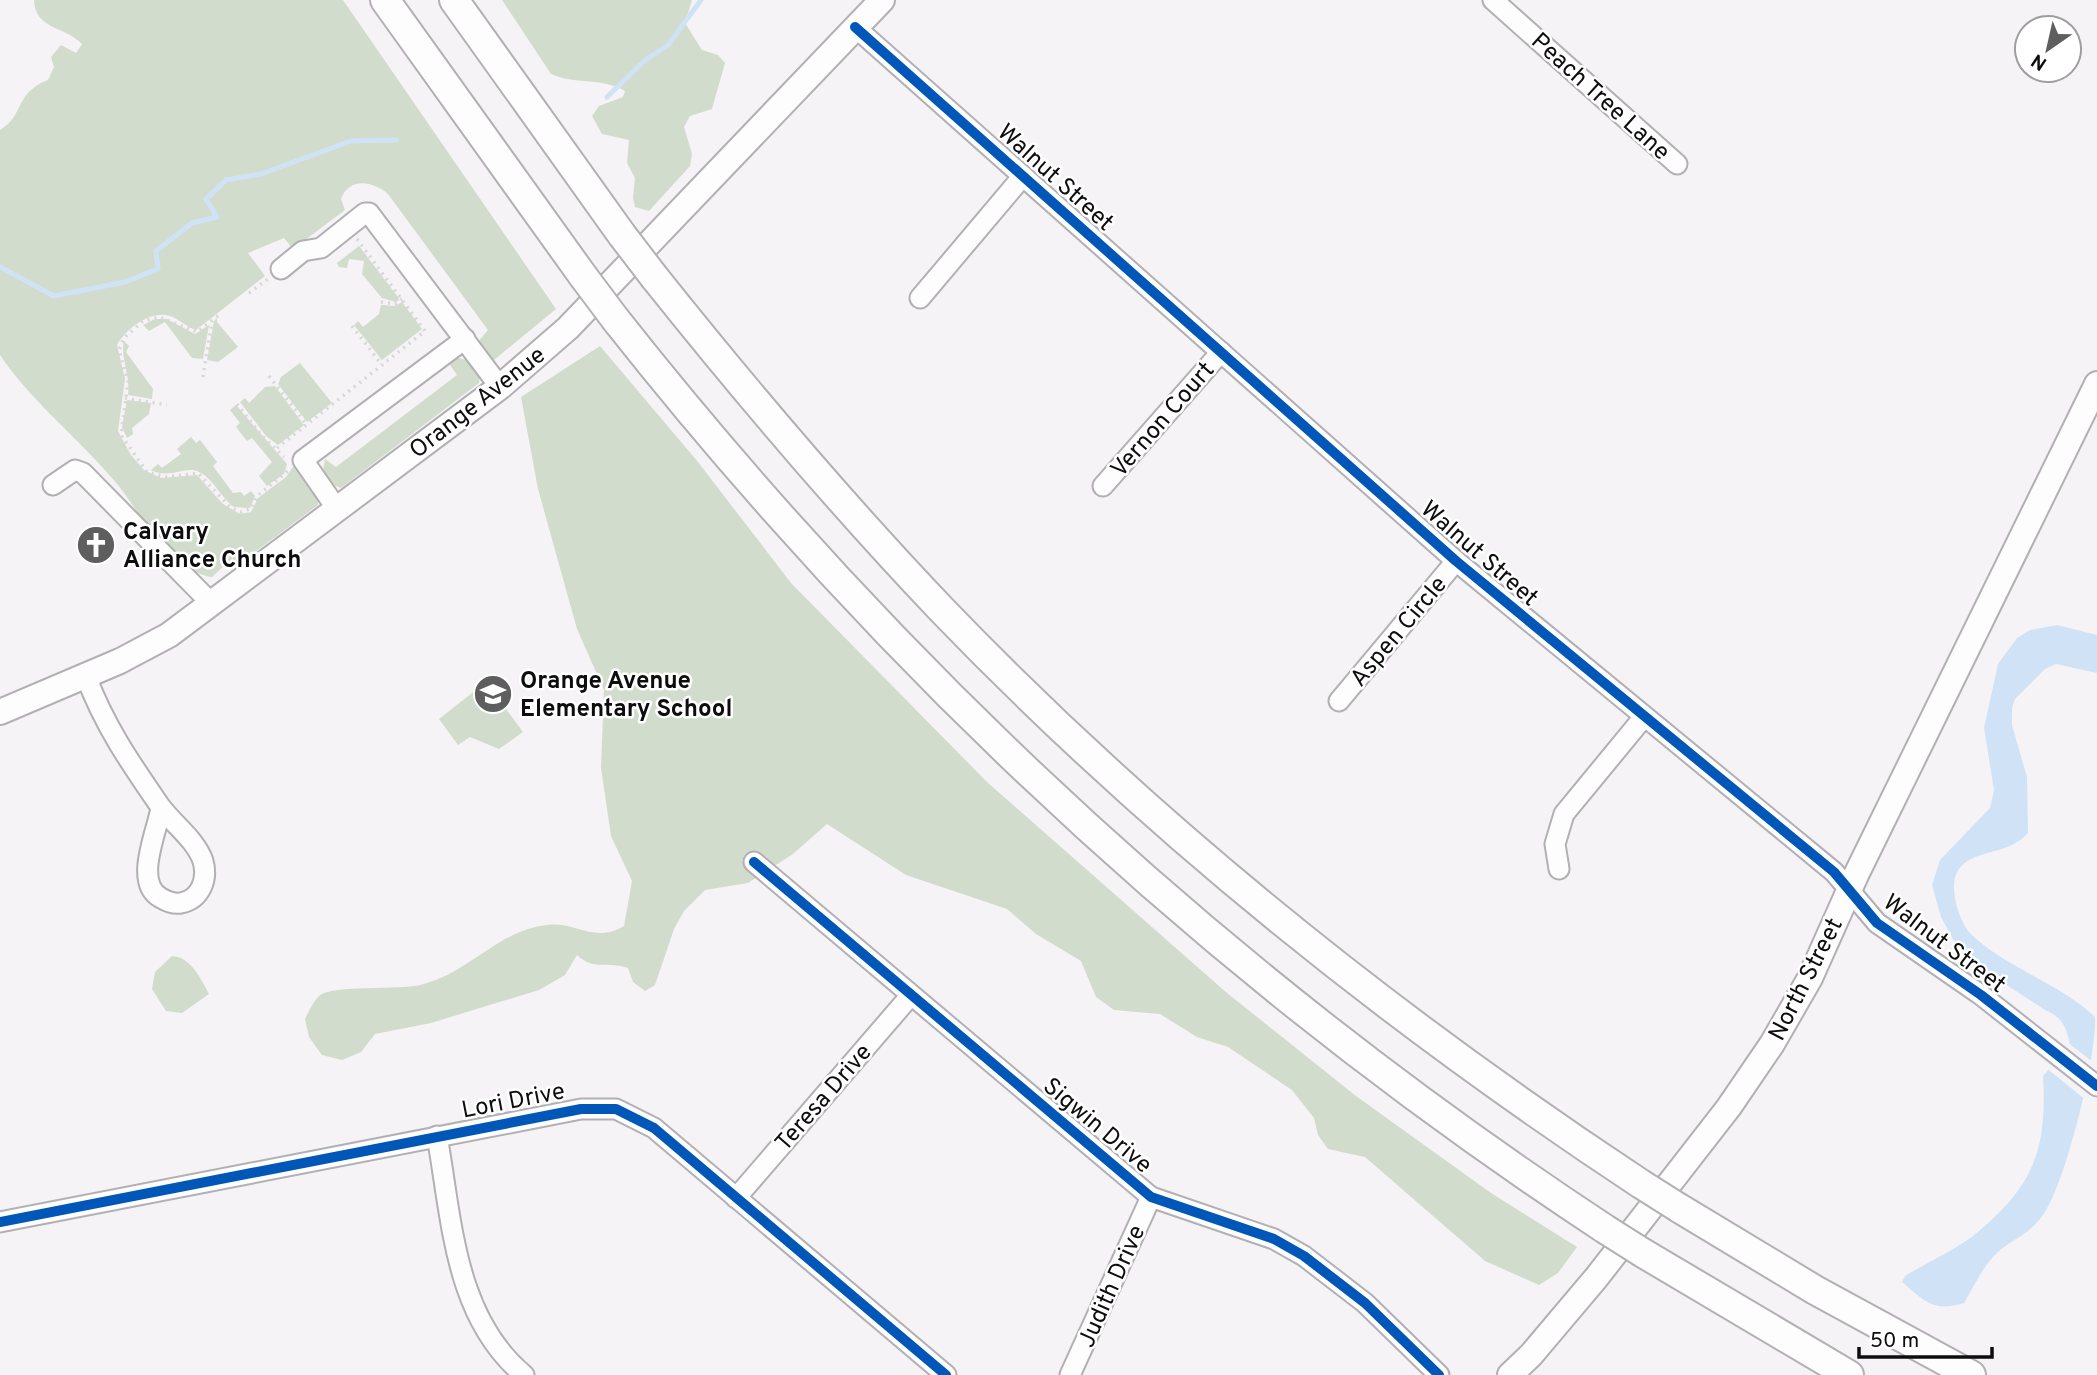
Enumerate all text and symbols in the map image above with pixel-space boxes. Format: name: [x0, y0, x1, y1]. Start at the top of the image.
north arrow: [2013, 14, 2083, 84]
street label: Peach Tree Lane: [1524, 27, 1675, 168]
text: N: [2027, 48, 2052, 75]
street label: Walnut Street: [990, 118, 1119, 239]
street label: Orange Avenue: [404, 341, 552, 466]
street label: Vernon Court: [1105, 356, 1222, 484]
street label: Walnut Street: [1414, 495, 1544, 614]
place label: Calvary Alliance Church: [123, 518, 301, 576]
church icon: Calvary Alliance Church: [75, 524, 117, 566]
street label: Aspen Circle: [1345, 571, 1454, 694]
place label: Orange Avenue Elementary School: [520, 667, 732, 725]
school or university icon: Orange Avenue Elementary School: [472, 673, 514, 715]
street label: Walnut Street: [1876, 889, 2011, 1001]
street label: North Street: [1763, 913, 1851, 1046]
street label: Teresa Drive: [770, 1038, 879, 1158]
street label: Sigwin Drive: [1036, 1072, 1157, 1181]
street label: Lori Drive: [459, 1077, 568, 1127]
street label: Judith Drive: [1073, 1221, 1153, 1353]
scale bar: [1859, 1316, 1992, 1360]
text: 50 m: [1870, 1328, 1919, 1355]

